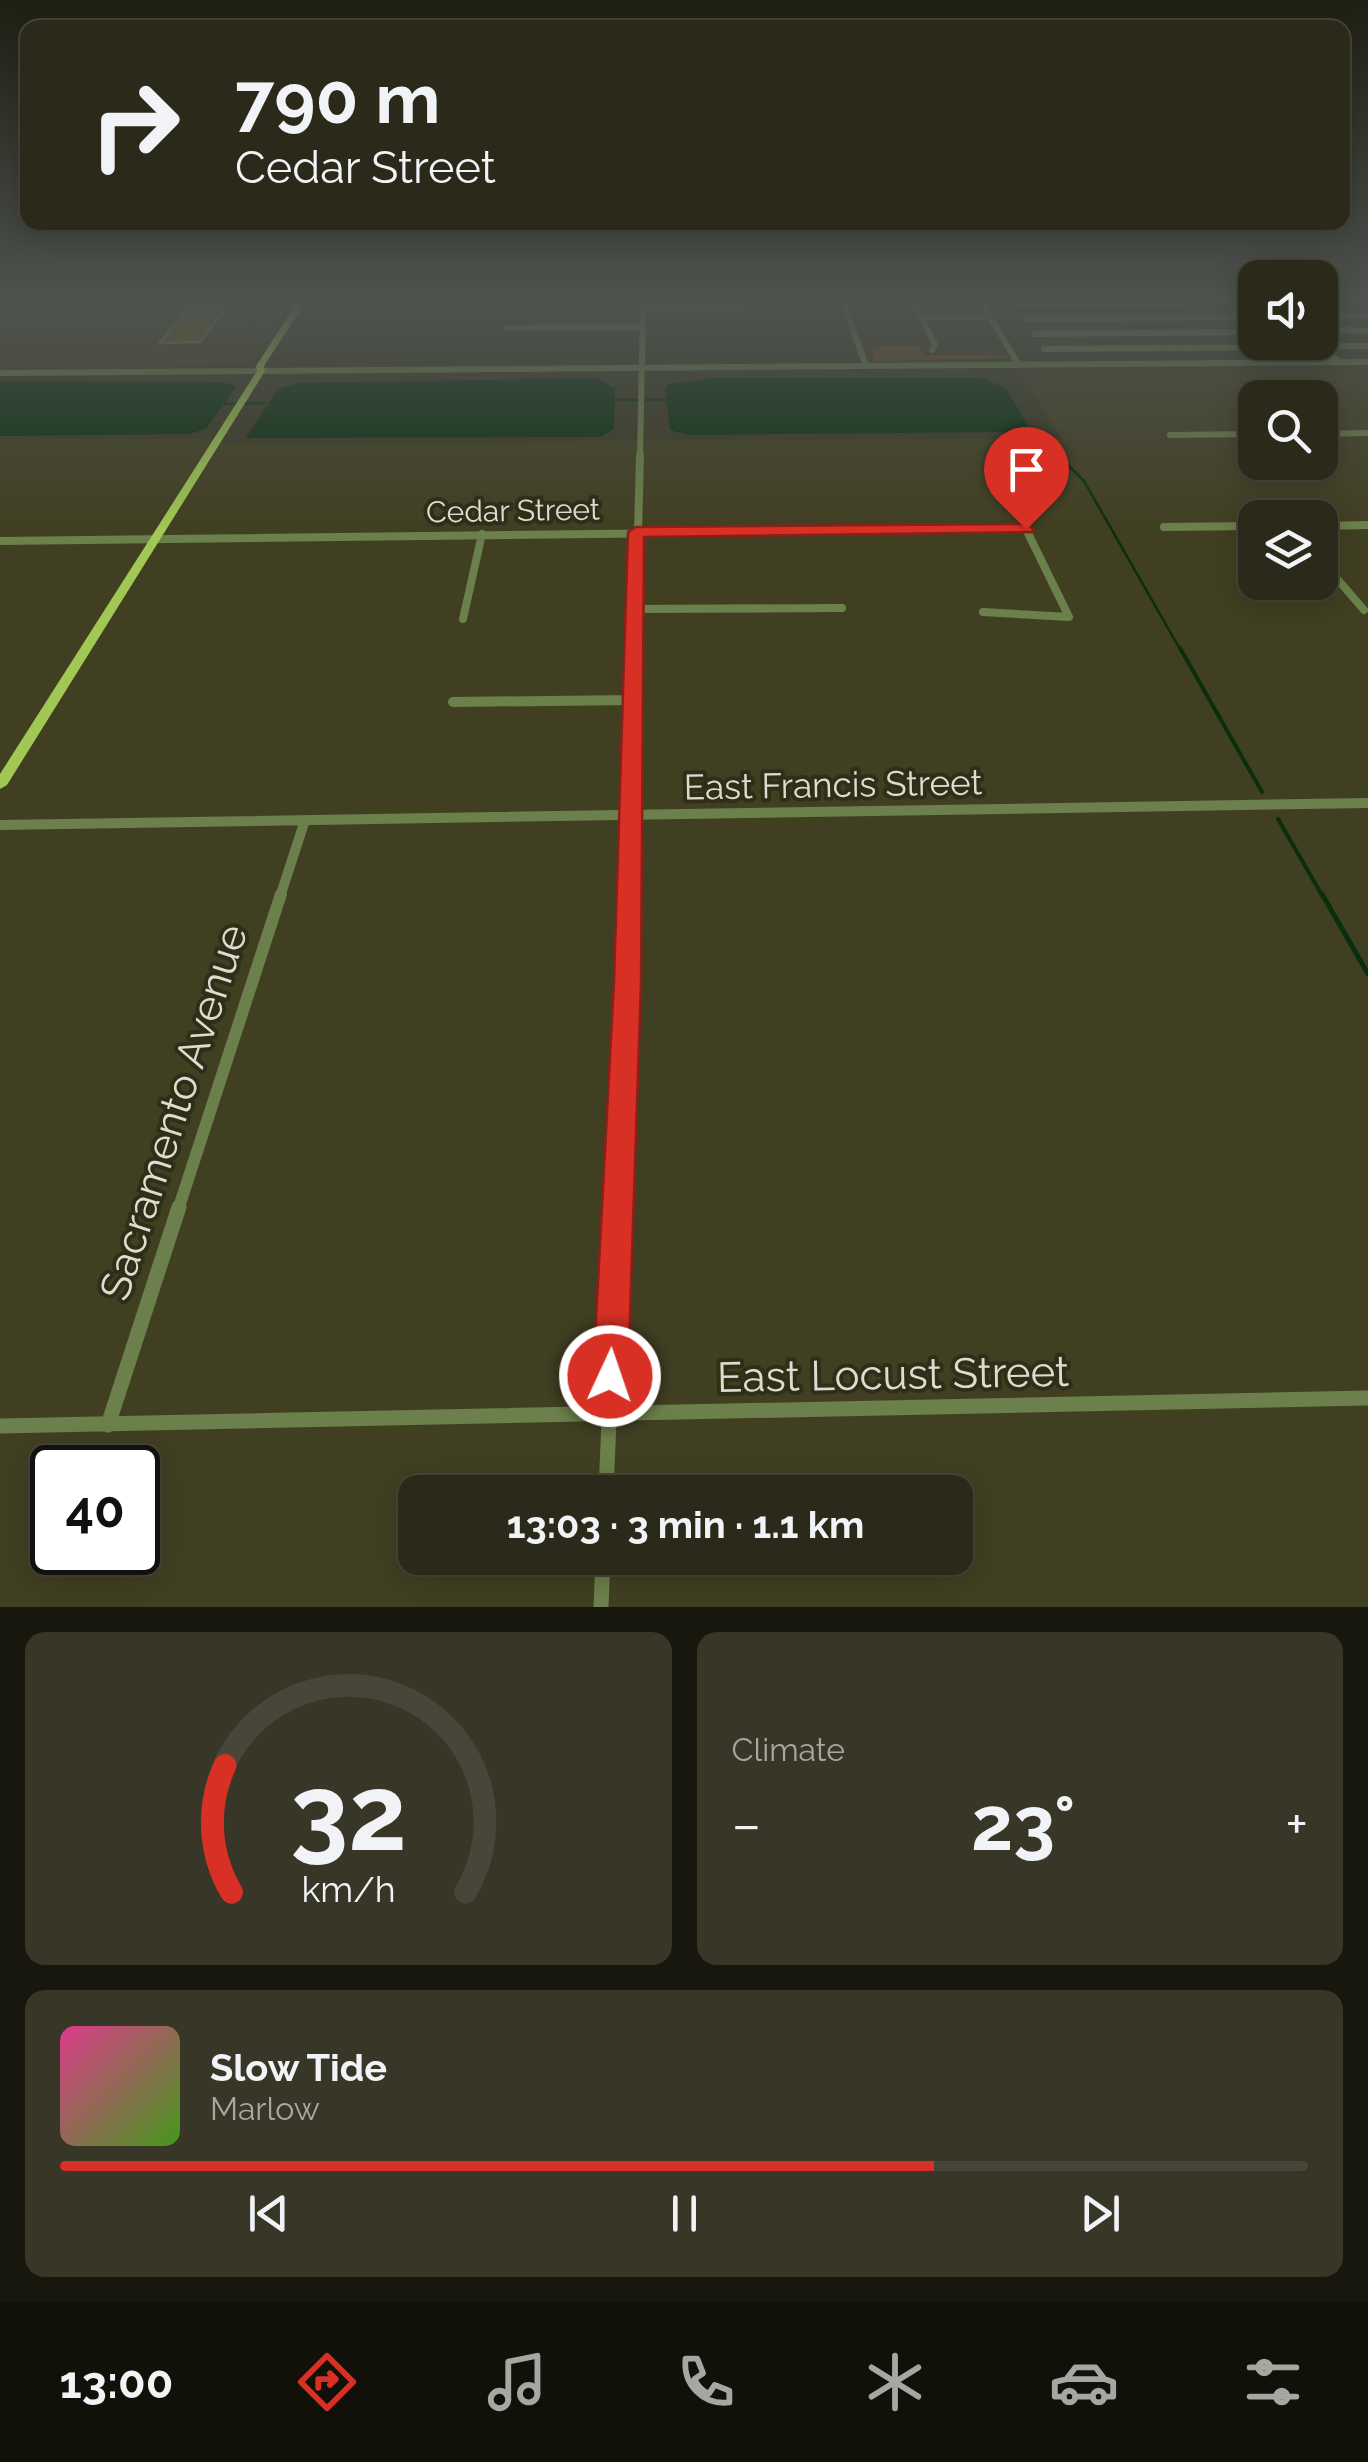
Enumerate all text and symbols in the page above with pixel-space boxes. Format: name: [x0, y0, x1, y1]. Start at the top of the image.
text: 790 m: [235, 57, 440, 139]
icon: right: [70, 60, 200, 190]
text: Cedar Street: [235, 141, 496, 194]
map controls: [1238, 260, 1338, 600]
button: sound: [1238, 260, 1338, 360]
button: search: [1238, 380, 1338, 480]
pin: [984, 427, 1069, 530]
icon: arrive: [999, 442, 1054, 497]
street label: Cedar Street: [426, 491, 600, 530]
button: layers: [1238, 500, 1338, 600]
street label: East Francis Street: [683, 761, 983, 808]
street label: Sacramento Avenue: [90, 918, 257, 1306]
position arrow: [558, 1324, 662, 1428]
street label: East Locust Street: [717, 1347, 1069, 1402]
speed limit sign: 40: [30, 1445, 160, 1575]
text: 13:03 · 3 min · 1.1 km: [507, 1502, 864, 1547]
text: Climate: [732, 1731, 845, 1768]
text: 32: [290, 1752, 407, 1874]
text: 23°: [971, 1779, 1075, 1868]
text: −: [732, 1792, 761, 1857]
text: +: [1285, 1792, 1308, 1857]
text: km/h: [301, 1868, 395, 1910]
text: Slow Tide: [210, 2045, 387, 2090]
text: Marlow: [210, 2090, 320, 2127]
icon: previous: [241, 2186, 296, 2241]
icon: pause: [657, 2186, 712, 2241]
icon: next: [1073, 2186, 1128, 2241]
icon: directions: [292, 2347, 362, 2417]
icon: music: [482, 2347, 552, 2417]
icon: phone: [671, 2347, 741, 2417]
icon: climate: [860, 2347, 930, 2417]
icon: car: [1049, 2347, 1119, 2417]
icon: filters: [1238, 2347, 1308, 2417]
text: 13:00: [60, 2356, 173, 2409]

